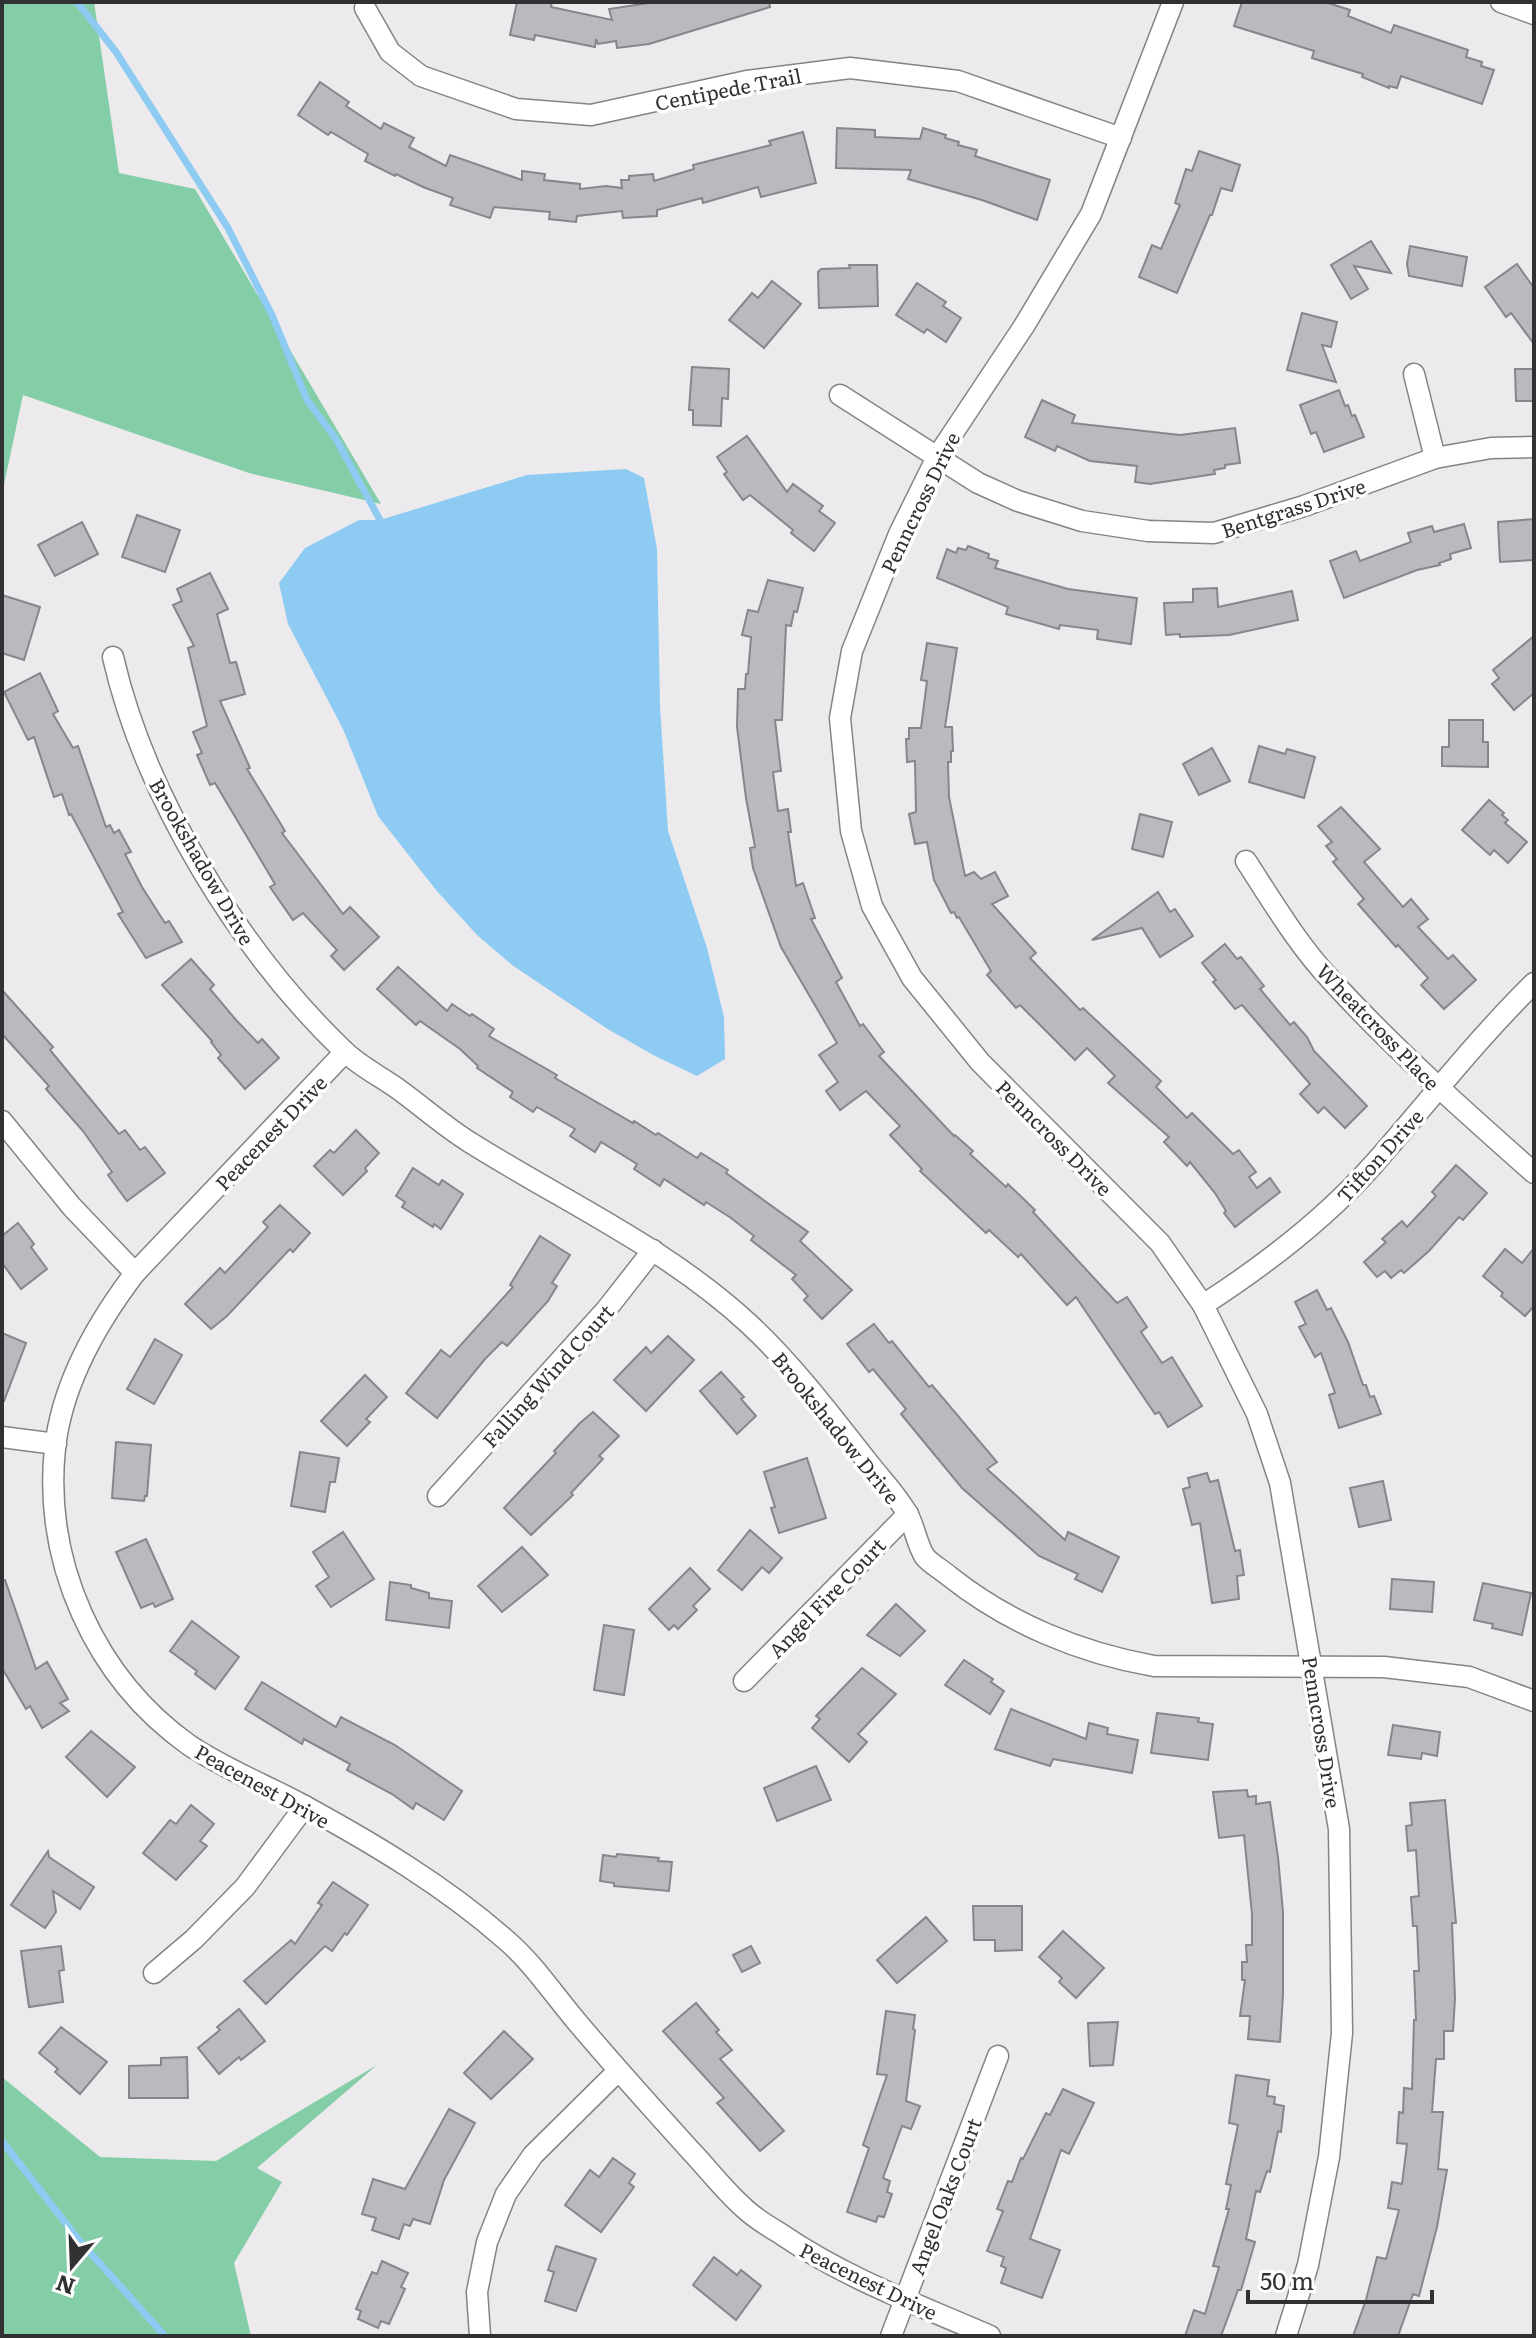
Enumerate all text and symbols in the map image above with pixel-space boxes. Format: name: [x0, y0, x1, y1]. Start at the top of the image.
street label: Centipede Trail: [652, 59, 804, 117]
street label: Penncross Drive: [872, 426, 966, 578]
street label: Bentgrass Drive: [1217, 470, 1369, 544]
street label: Brookshadow Drive: [143, 772, 263, 950]
street label: Wheatcross Place: [1311, 956, 1447, 1096]
street label: Peacenest Drive: [207, 1068, 333, 1196]
street label: Penncross Drive: [990, 1072, 1120, 1202]
street label: Tifton Drive: [1329, 1101, 1429, 1209]
street label: Falling Wind Court: [474, 1297, 620, 1453]
street label: Brookshadow Drive: [766, 1344, 908, 1510]
street label: Angel Fire Court: [761, 1530, 891, 1664]
street label: Penncross Drive: [1296, 1654, 1350, 1810]
street label: Peacenest Drive: [190, 1736, 336, 1834]
street label: Angel Oaks Court: [900, 2113, 988, 2279]
north arrow: [32, 2226, 112, 2306]
street label: Peacenest Drive: [795, 2234, 943, 2326]
scale bar: [1248, 2254, 1432, 2304]
text: 50 m: [1260, 2262, 1314, 2297]
text: N: [51, 2268, 79, 2305]

